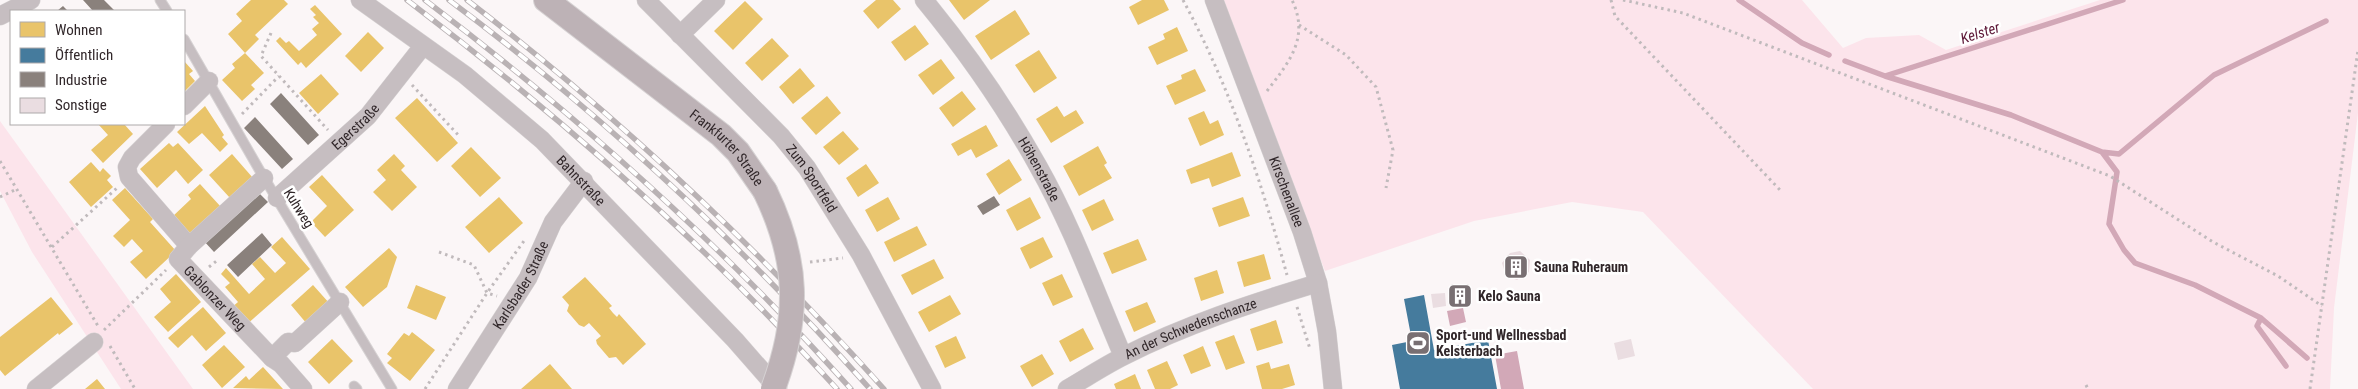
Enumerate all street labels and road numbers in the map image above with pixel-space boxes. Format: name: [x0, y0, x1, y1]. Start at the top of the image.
street label: Egerstraße: [328, 100, 383, 153]
street label: Frankfurter Straße: [687, 106, 767, 189]
street label: Höhenstraße: [1015, 134, 1063, 204]
street label: Zum Sportfeld: [783, 141, 840, 215]
street label: Bahnstraße: [553, 152, 609, 209]
street label: Kirschenallee: [1266, 154, 1308, 230]
street label: Kuhweg: [281, 185, 317, 231]
street label: Karlsbader Straße: [489, 238, 552, 332]
street label: Gablonzer Weg: [181, 262, 249, 334]
street label: An der Schwedenschanze: [1122, 295, 1259, 362]

